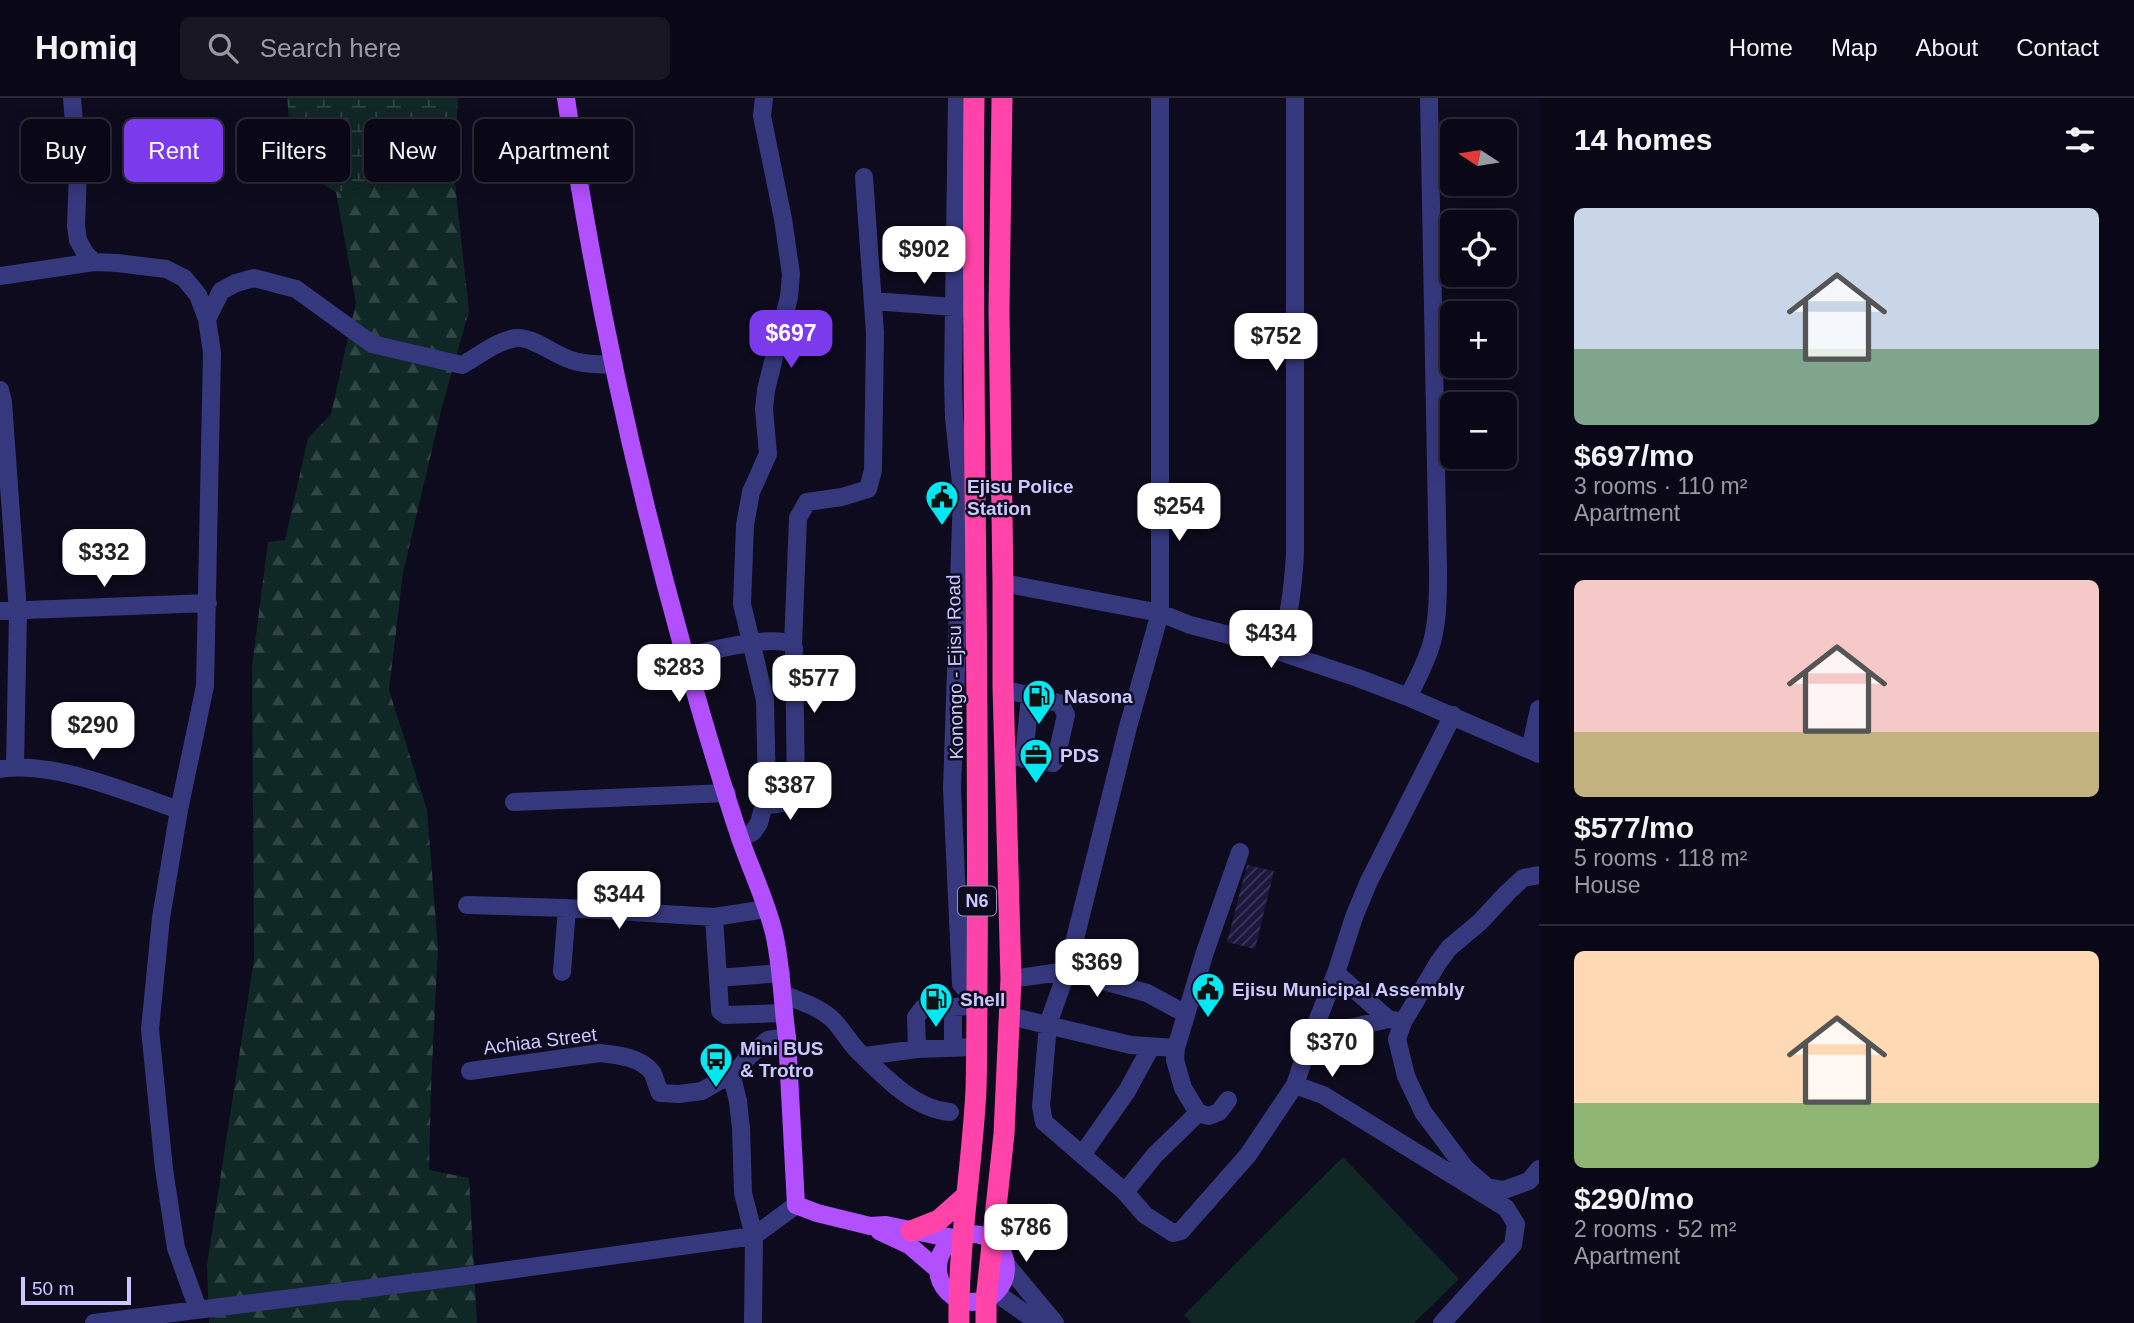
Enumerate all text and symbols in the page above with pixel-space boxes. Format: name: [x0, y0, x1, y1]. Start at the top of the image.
search box: [180, 17, 670, 80]
text: Homiq: [35, 29, 138, 66]
icon: search: [204, 29, 242, 67]
text: Search here: [260, 33, 401, 63]
text: Home: [1729, 34, 1793, 61]
text: Map: [1831, 34, 1878, 61]
text: About: [1916, 34, 1978, 61]
text: Contact: [2016, 34, 2099, 61]
chip: Buy: [21, 119, 110, 182]
chip: Rent: [124, 119, 223, 182]
chip: Filters: [237, 119, 350, 182]
chip: New: [364, 119, 460, 182]
chip: Apartment: [474, 119, 633, 182]
north arrow: [1440, 119, 1517, 196]
map controls: [1440, 119, 1517, 469]
icon: filters: [2061, 121, 2099, 159]
text: 14 homes: [1574, 123, 1712, 156]
button: locate: [1440, 210, 1517, 287]
pin: $902: [883, 226, 965, 286]
text: $902: [898, 236, 950, 262]
icon: home: [1774, 254, 1900, 380]
button: +: [1440, 301, 1517, 378]
pin: $697: [750, 310, 832, 370]
pin: $752: [1235, 314, 1317, 373]
text: $697: [765, 320, 817, 346]
text: $752: [1250, 323, 1302, 349]
button: −: [1440, 392, 1517, 469]
text: $697/mo: [1574, 439, 1694, 472]
text: 3 rooms · 110 m²: [1574, 473, 1747, 499]
place label: Ejisu Police Station: [967, 476, 1074, 519]
public building icon: Ejisu Police Station: [923, 478, 961, 527]
pin: $254: [1138, 484, 1220, 543]
text: $254: [1153, 493, 1205, 519]
text: Apartment: [1574, 500, 1680, 526]
pin: $332: [63, 530, 145, 589]
text: $332: [78, 539, 130, 565]
street label: Konongo - Ejisu Road: [943, 574, 967, 760]
pin: $434: [1230, 610, 1312, 670]
text: $434: [1245, 620, 1297, 646]
icon: home: [1774, 626, 1900, 752]
pin: $283: [638, 644, 720, 704]
text: $283: [653, 654, 705, 680]
pin: $577: [773, 656, 855, 715]
text: $577: [788, 665, 840, 691]
fuel station icon: Nasona: [1020, 677, 1058, 726]
place label: Nasona: [1064, 686, 1133, 707]
pin: $290: [52, 702, 134, 762]
text: $290: [67, 712, 119, 738]
office icon: PDS: [1017, 736, 1055, 785]
place label: PDS: [1060, 745, 1099, 766]
pin: $387: [749, 762, 831, 822]
text: $387: [764, 772, 816, 798]
text: $577/mo: [1574, 811, 1694, 844]
text: 5 rooms · 118 m²: [1574, 845, 1747, 871]
pin: $344: [578, 872, 660, 931]
text: House: [1574, 872, 1640, 898]
text: $344: [593, 881, 645, 907]
road number: N6: [958, 886, 996, 916]
pin: $369: [1056, 940, 1138, 999]
text: $369: [1071, 949, 1123, 975]
public building icon: Ejisu Municipal Assembly: [1189, 970, 1227, 1019]
place label: Ejisu Municipal Assembly: [1232, 979, 1465, 1000]
fuel station icon: Shell: [917, 980, 955, 1029]
place label: Shell: [960, 989, 1005, 1010]
icon: home: [1774, 997, 1900, 1123]
pin: $370: [1291, 1020, 1373, 1079]
street label: Achiaa Street: [482, 1024, 599, 1058]
text: $370: [1306, 1029, 1358, 1055]
place label: Mini BUS & Trotro: [740, 1038, 823, 1081]
bus stop icon: Mini BUS & Trotro: [697, 1040, 735, 1089]
text: $290/mo: [1574, 1182, 1694, 1215]
pin: $786: [985, 1204, 1067, 1264]
text: $786: [1000, 1214, 1052, 1240]
text: 2 rooms · 52 m²: [1574, 1216, 1736, 1242]
text: Apartment: [1574, 1243, 1680, 1269]
scale bar: [21, 1274, 131, 1306]
text: 50 m: [32, 1278, 74, 1299]

